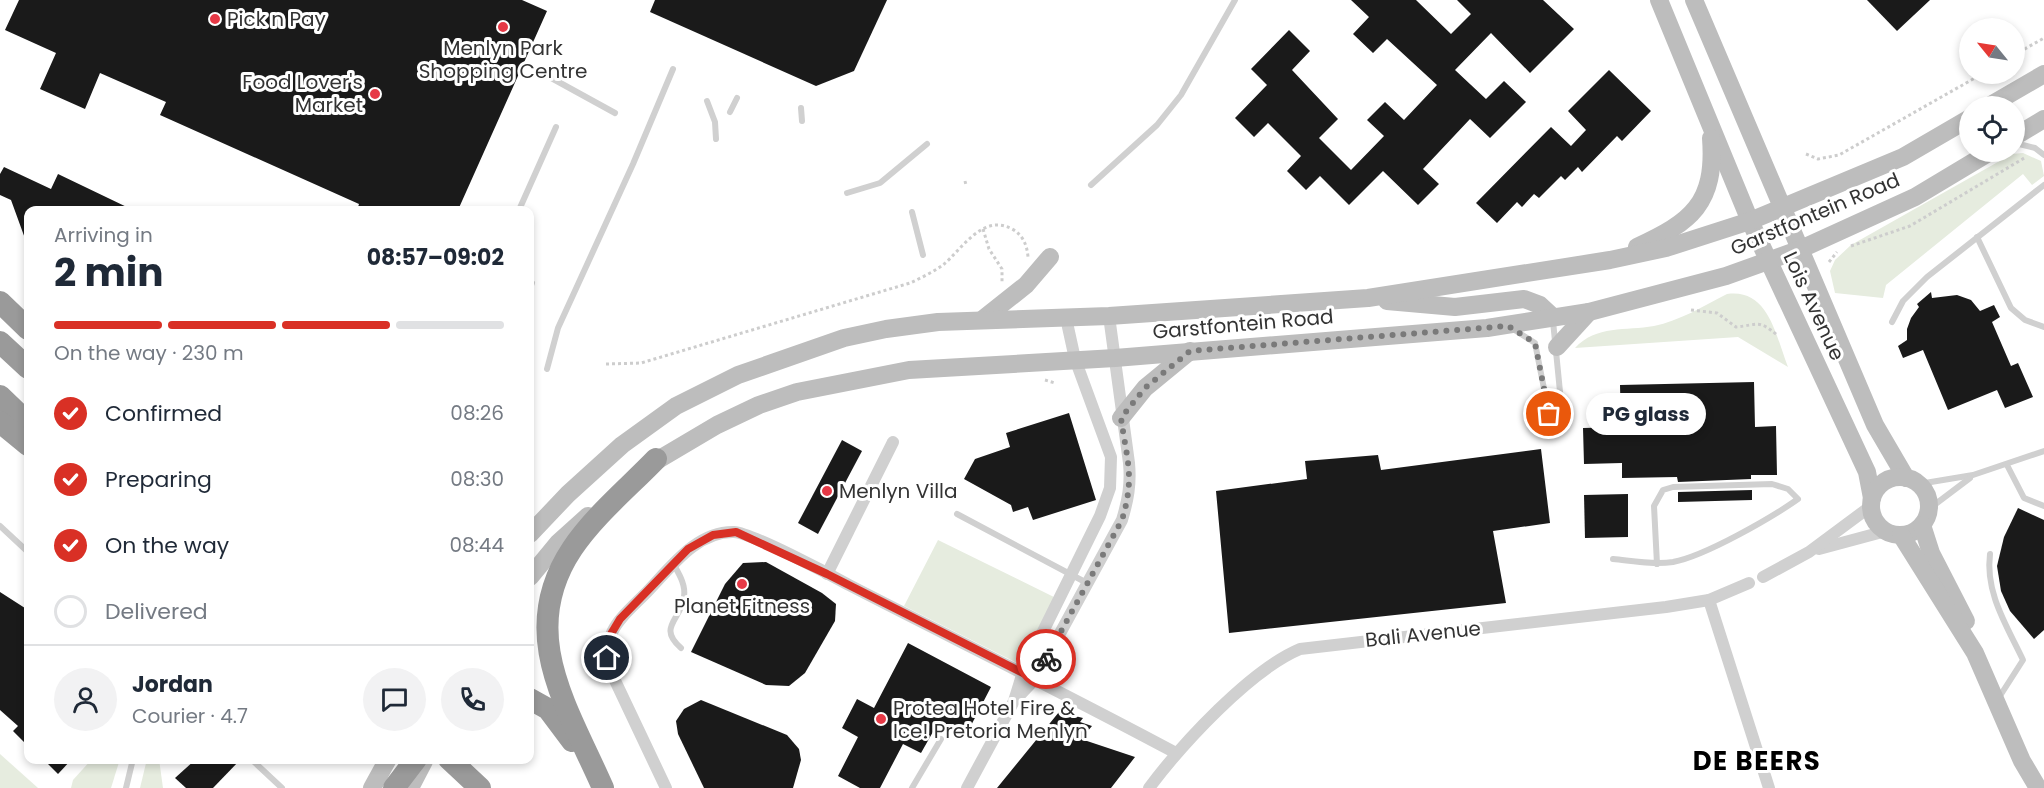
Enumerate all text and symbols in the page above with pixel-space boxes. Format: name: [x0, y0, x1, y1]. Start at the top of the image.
place label: Pick n Pay: [227, 5, 326, 33]
marker: Pick n Pay: [208, 12, 222, 26]
north arrow: [1959, 18, 2025, 84]
map controls: [1959, 18, 2025, 162]
marker: Menlyn Park Shopping Centre: [496, 20, 510, 34]
place label: Menlyn Park Shopping Centre: [419, 34, 587, 85]
place label: Food Lover's Market: [242, 68, 363, 119]
marker: Food Lover's Market: [368, 87, 382, 101]
button: locate: [1959, 96, 2025, 162]
street label: Garstfontein Road: [1726, 166, 1904, 262]
text: Arriving in: [54, 221, 153, 249]
text: 08:57–09:02: [367, 242, 504, 273]
text: 2 min: [54, 245, 164, 300]
street label: Lois Avenue: [1777, 247, 1851, 365]
street label: Garstfontein Road: [1152, 302, 1334, 346]
text: On the way · 230 m: [54, 339, 244, 367]
pin: [1523, 388, 1574, 439]
callout: PG glass: [1585, 393, 1705, 435]
icon: check: [54, 397, 87, 430]
icon: bag: [1532, 397, 1565, 430]
text: Confirmed: [105, 398, 222, 429]
text: 08:26: [450, 399, 504, 427]
text: PG glass: [1602, 400, 1690, 428]
icon: check: [54, 463, 87, 496]
text: Preparing: [105, 464, 212, 495]
text: 08:30: [450, 465, 504, 493]
place label: Menlyn Villa: [839, 477, 958, 505]
marker: Menlyn Villa: [820, 484, 834, 498]
icon: check: [54, 529, 87, 562]
text: On the way: [105, 530, 229, 561]
text: 08:44: [449, 531, 504, 559]
marker: Planet Fitness: [735, 577, 749, 591]
place label: Planet Fitness: [674, 592, 810, 620]
text: Delivered: [105, 596, 208, 627]
street label: Bali Avenue: [1364, 614, 1482, 654]
courier: [1016, 629, 1076, 689]
pin: [581, 632, 632, 683]
icon: home: [590, 641, 623, 674]
icon: bike: [1030, 643, 1063, 676]
button: person: [54, 668, 117, 731]
button: chat: [363, 668, 426, 731]
button: phone: [441, 668, 504, 731]
text: Jordan: [132, 669, 213, 700]
place label: Protea Hotel Fire & Ice! Pretoria Menlyn: [893, 694, 1088, 745]
text: Courier · 4.7: [132, 702, 248, 730]
marker: Protea Hotel Fire & Ice! Pretoria Menlyn: [874, 712, 888, 726]
district label: DE BEERS: [1693, 743, 1821, 779]

